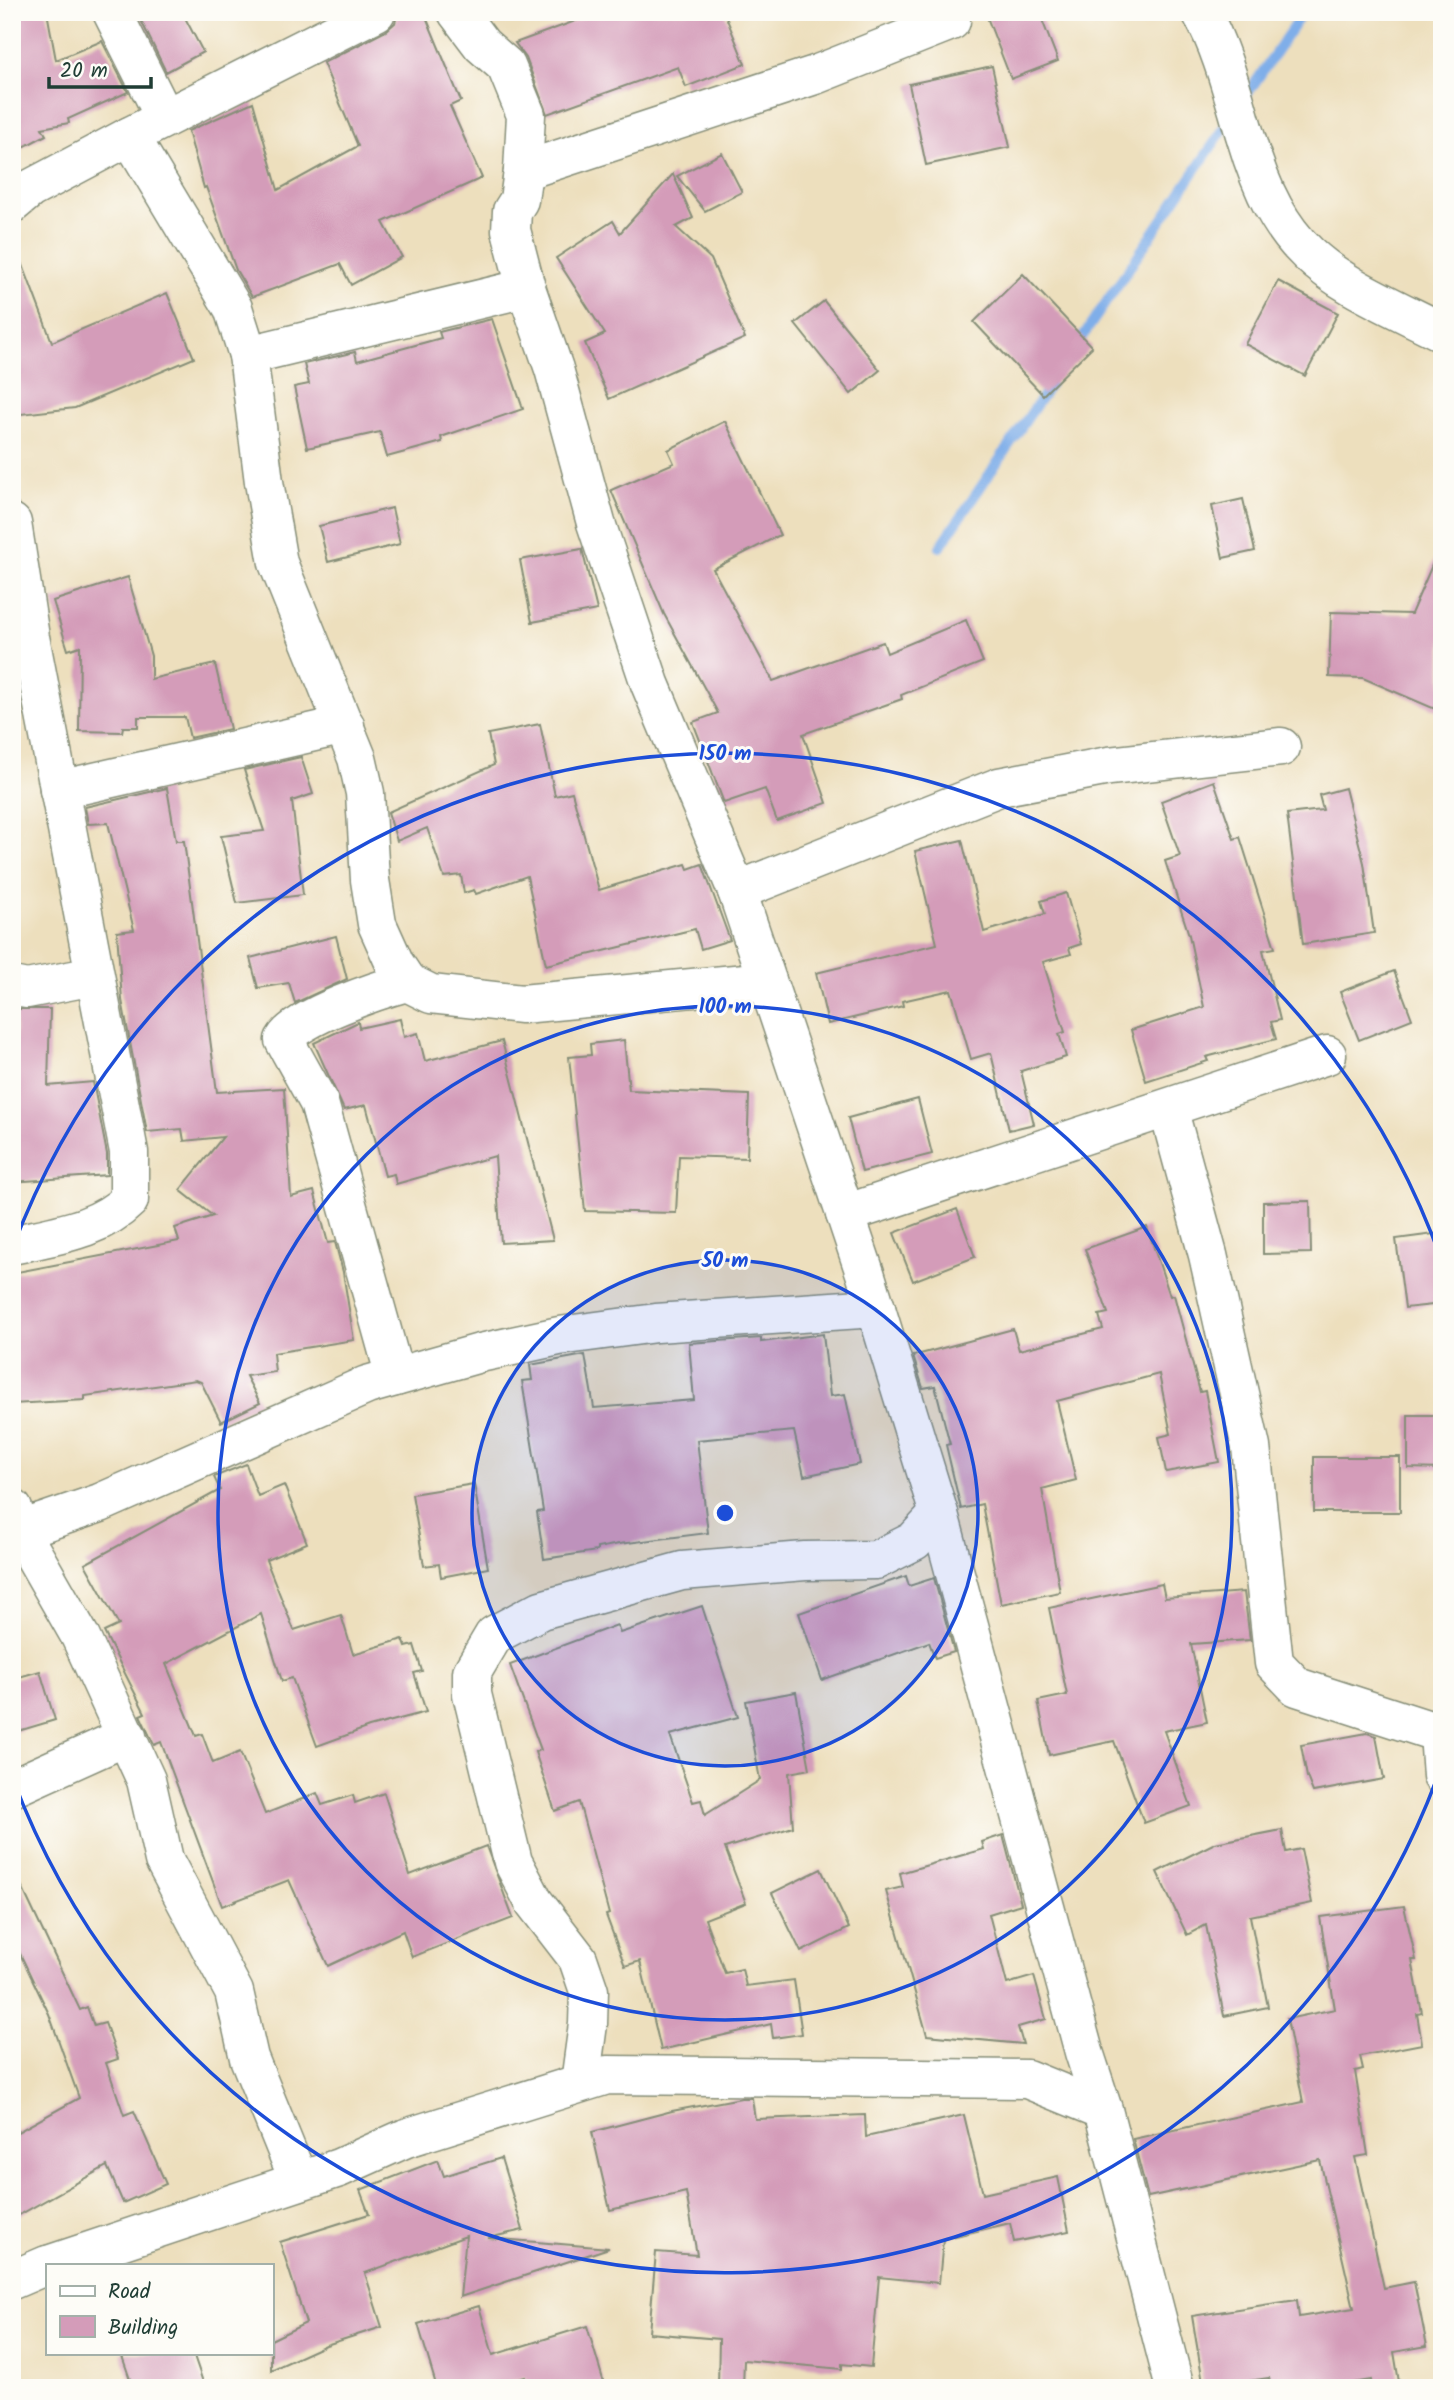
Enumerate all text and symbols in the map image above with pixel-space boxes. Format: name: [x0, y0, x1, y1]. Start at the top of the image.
scale bar: [49, 46, 150, 90]
text: 20 m: [60, 55, 108, 88]
text: 150 m: [698, 738, 752, 771]
text: 100 m: [698, 991, 752, 1024]
text: 50 m: [701, 1245, 748, 1278]
centre of rings: [713, 1501, 737, 1525]
legend: [46, 2264, 273, 2354]
text: Road: [108, 2276, 151, 2309]
text: Building: [108, 2312, 178, 2345]

